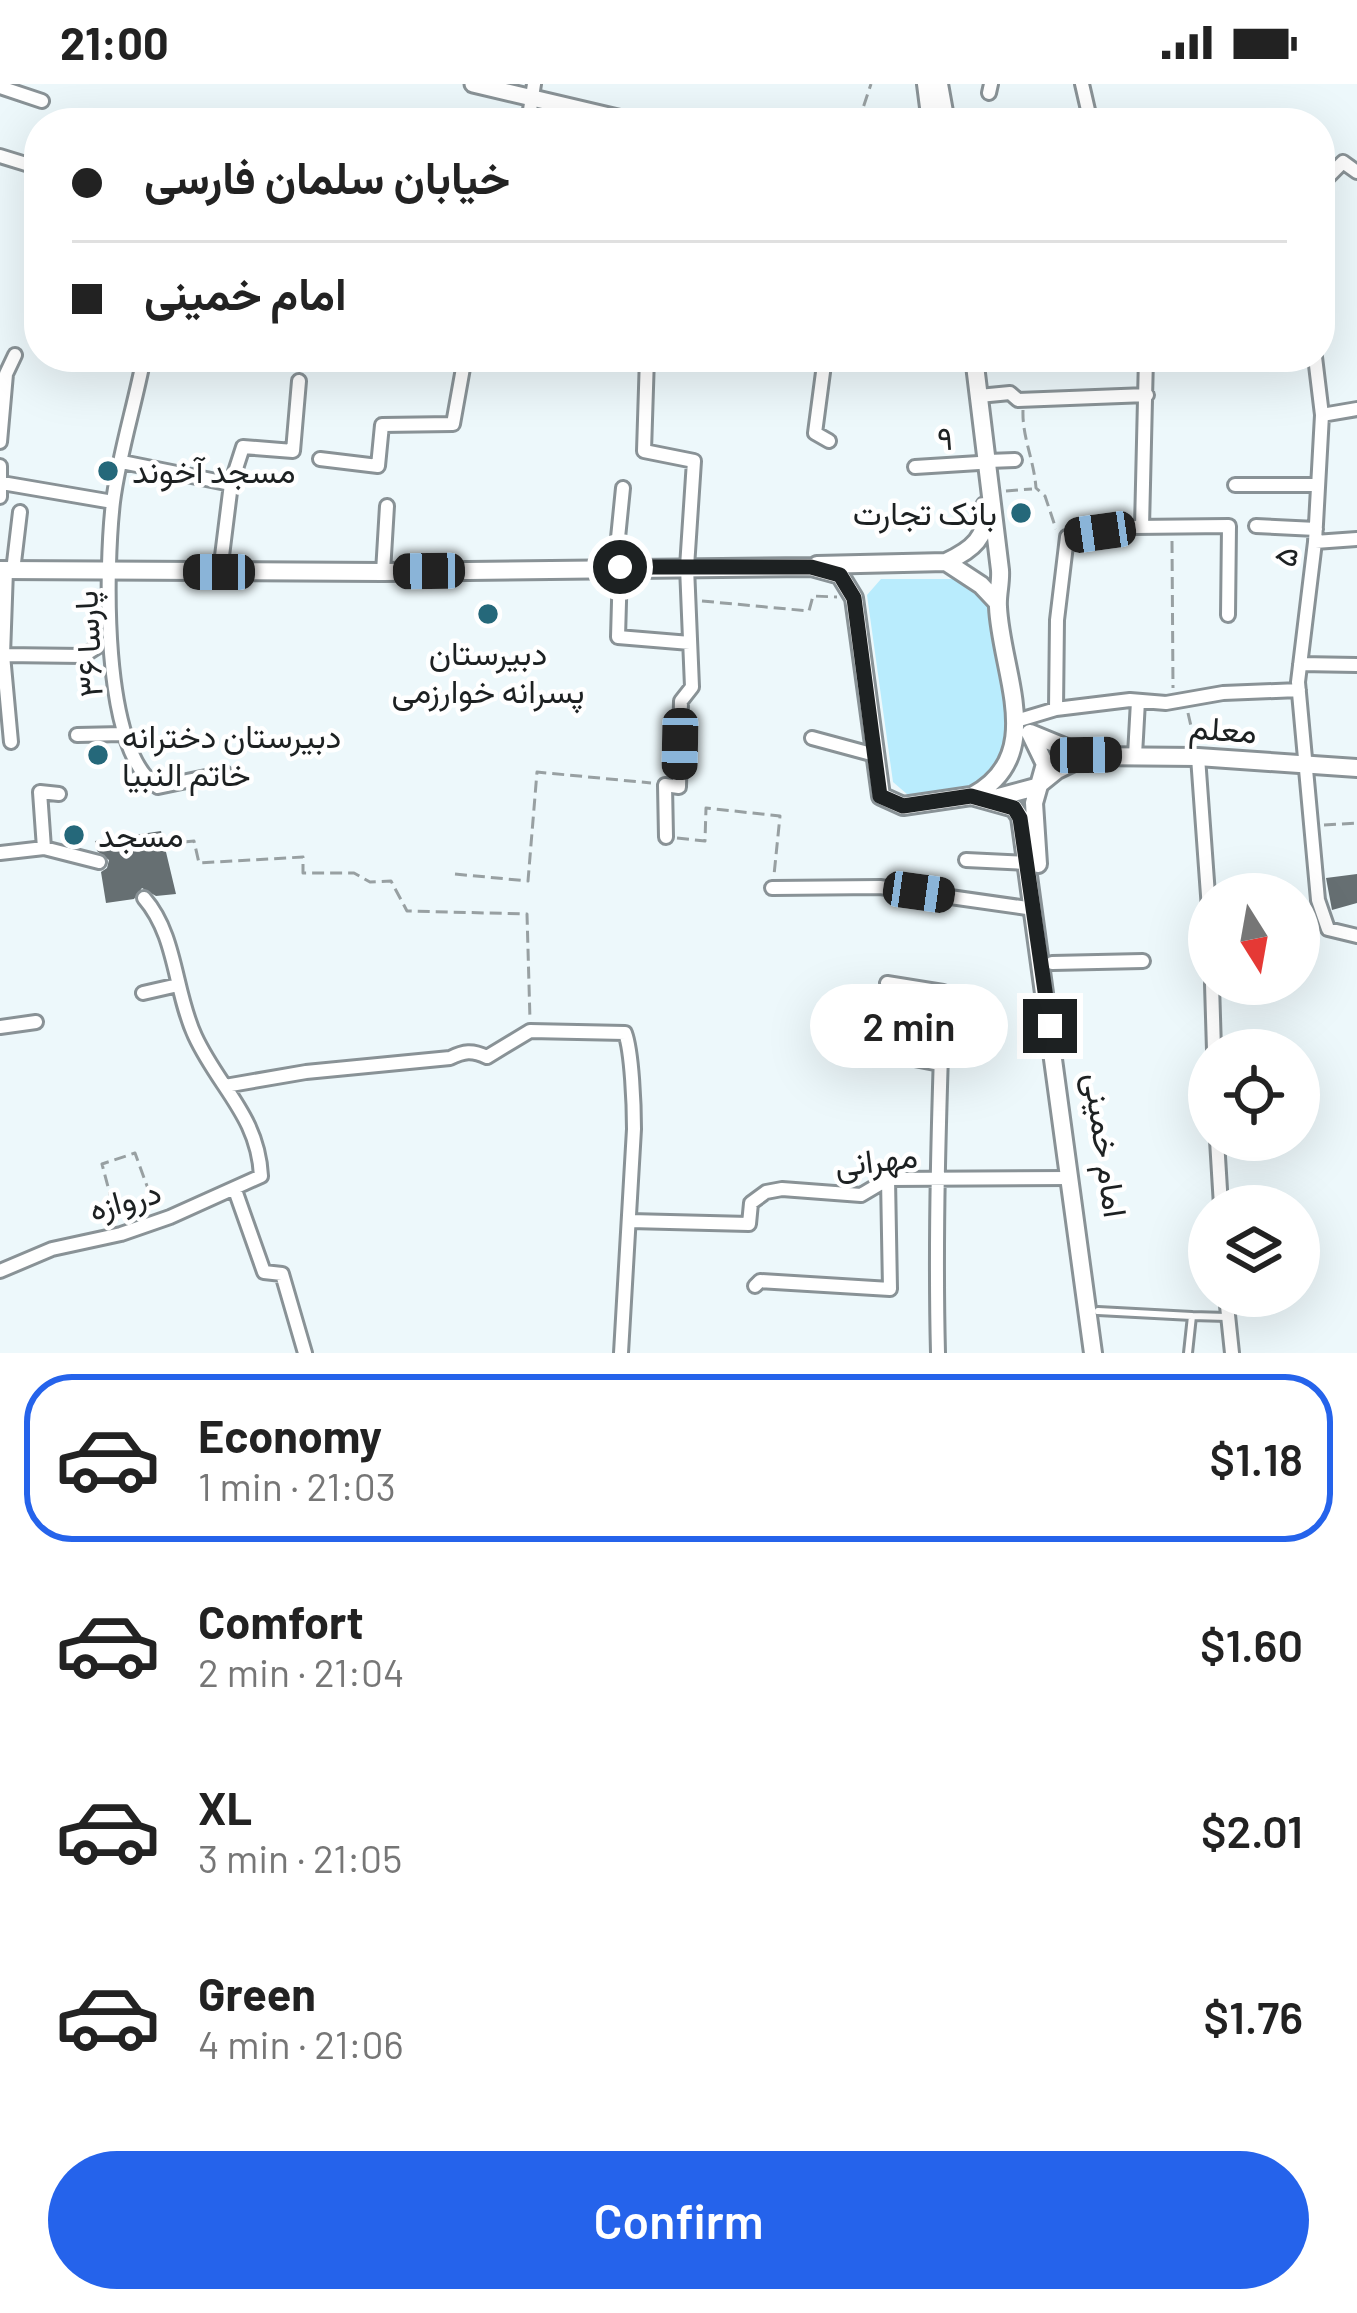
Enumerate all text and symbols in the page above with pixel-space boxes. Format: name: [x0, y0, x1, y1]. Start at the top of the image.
text: 21:00: [60, 15, 169, 69]
text: خیابان سلمان فارسی: [144, 149, 510, 203]
text: امام خمینی: [144, 265, 347, 319]
street label: ۹: [936, 417, 954, 457]
place label: مسجد آخوند: [132, 450, 296, 492]
marker: مسجد آخوند: [95, 458, 121, 484]
place label: بانک تجارت: [853, 492, 997, 534]
marker: بانک تجارت: [1008, 500, 1034, 526]
car: [1062, 509, 1138, 555]
route start: [593, 540, 647, 594]
street label: ۵: [1263, 544, 1305, 569]
car: [393, 552, 465, 590]
car: [183, 554, 255, 590]
street label: پارسا ۳۶: [64, 590, 114, 698]
marker: دبیرستان پسرانه خوارزمی: [475, 601, 501, 627]
place label: دبیرستان پسرانه خوارزمی: [391, 632, 585, 714]
street label: معلم: [1188, 706, 1258, 753]
car: [661, 708, 699, 780]
place label: دبیرستان دخترانه خاتم النبیا: [122, 715, 341, 796]
car: [1050, 736, 1122, 774]
marker: دبیرستان دخترانه خاتم النبیا: [85, 742, 111, 768]
place label: مسجد: [98, 814, 184, 855]
marker: مسجد: [61, 822, 87, 848]
car: [881, 869, 957, 915]
north arrow: [1188, 873, 1320, 1005]
map controls: [1188, 873, 1320, 1317]
callout: 2 min: [810, 984, 1008, 1068]
route end: [1023, 999, 1077, 1053]
text: 2 min: [863, 1002, 955, 1049]
button: locate: [1188, 1029, 1320, 1161]
street label: امام خمینی: [1074, 1070, 1137, 1220]
street label: مهرانی: [832, 1134, 920, 1186]
street label: دروازه: [84, 1170, 166, 1230]
button: layers: [1188, 1185, 1320, 1317]
icon: car: [54, 1404, 162, 1512]
text: Economy: [198, 1408, 382, 1462]
text: $1.18: [1209, 1431, 1303, 1485]
text: 1 min · 21:03: [198, 1462, 396, 1509]
icon: car: [54, 1590, 162, 1698]
text: Comfort: [198, 1594, 364, 1648]
text: $1.60: [1200, 1617, 1303, 1671]
text: 2 min · 21:04: [198, 1648, 404, 1695]
icon: car: [54, 1776, 162, 1884]
text: XL: [198, 1780, 252, 1834]
text: $2.01: [1201, 1803, 1303, 1857]
text: 3 min · 21:05: [198, 1834, 402, 1881]
icon: car: [54, 1962, 162, 2070]
text: Green: [198, 1966, 316, 2020]
text: $1.76: [1204, 1989, 1303, 2043]
text: 4 min · 21:06: [198, 2020, 404, 2067]
button: Confirm: [48, 2151, 1309, 2289]

